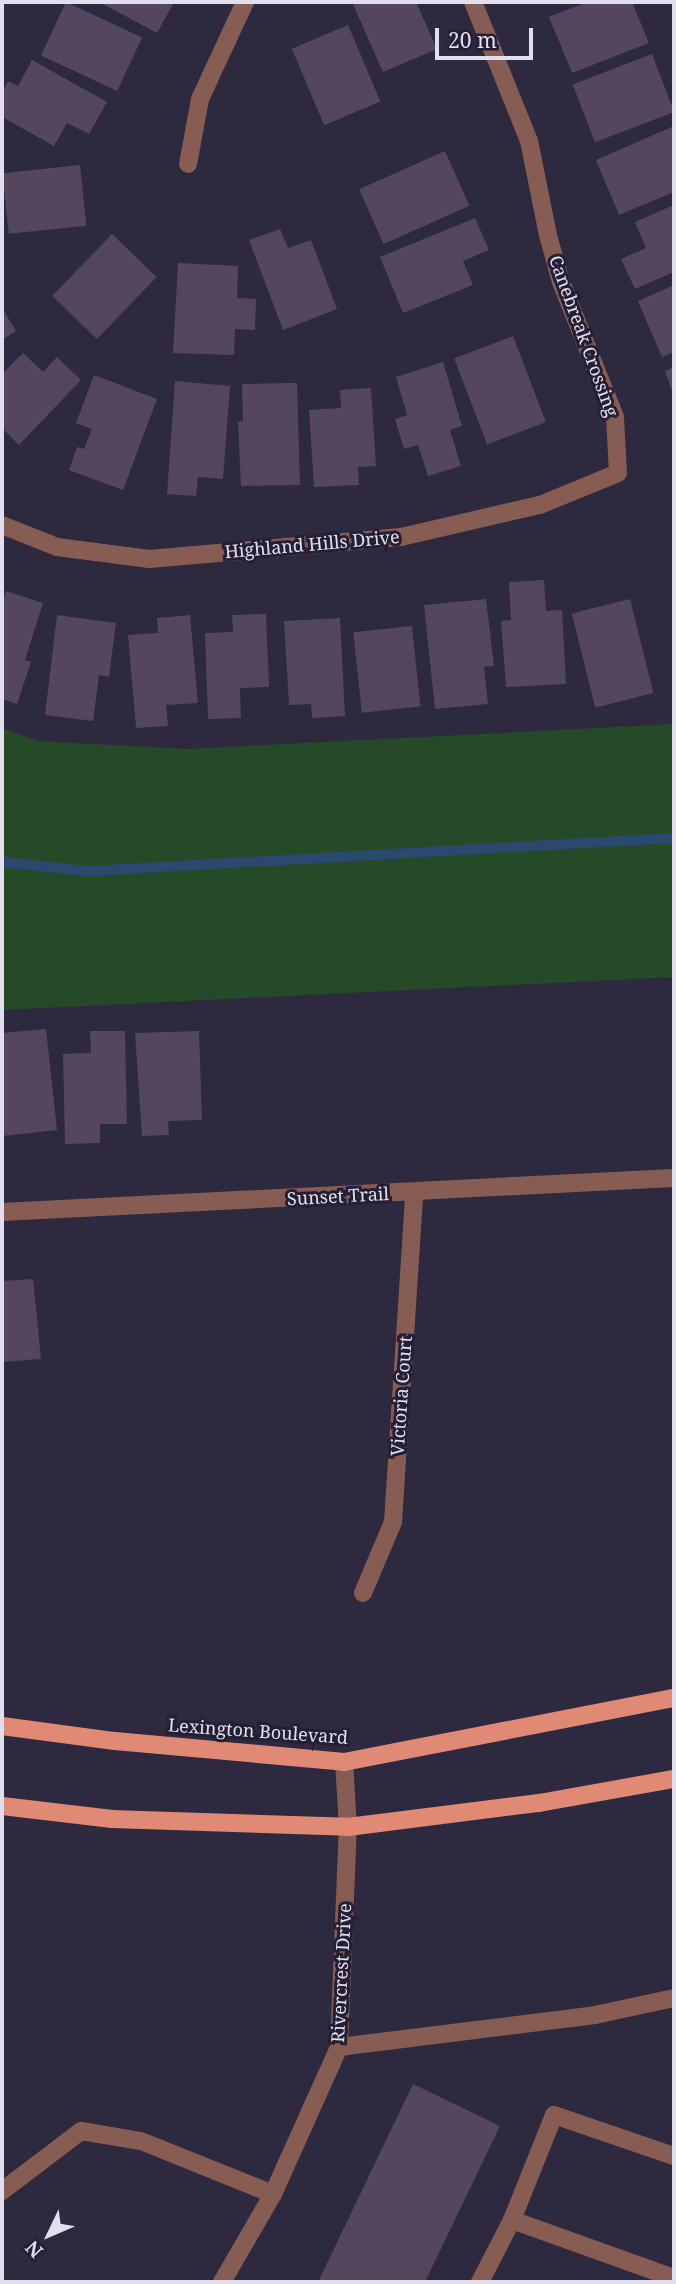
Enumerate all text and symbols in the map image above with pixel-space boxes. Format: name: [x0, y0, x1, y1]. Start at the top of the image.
scale bar: [438, 14, 536, 58]
text: 20 m: [448, 26, 497, 54]
street label: Canebreak Crossing: [545, 252, 623, 420]
street label: Highland Hills Drive: [224, 526, 400, 562]
street label: Sunset Trail: [286, 1183, 390, 1209]
street label: Victoria Court: [386, 1335, 416, 1457]
street label: Lexington Boulevard: [167, 1714, 349, 1748]
street label: Rivercrest Drive: [327, 1903, 355, 2043]
north arrow: [14, 2200, 84, 2270]
text: N: [19, 2235, 48, 2264]

